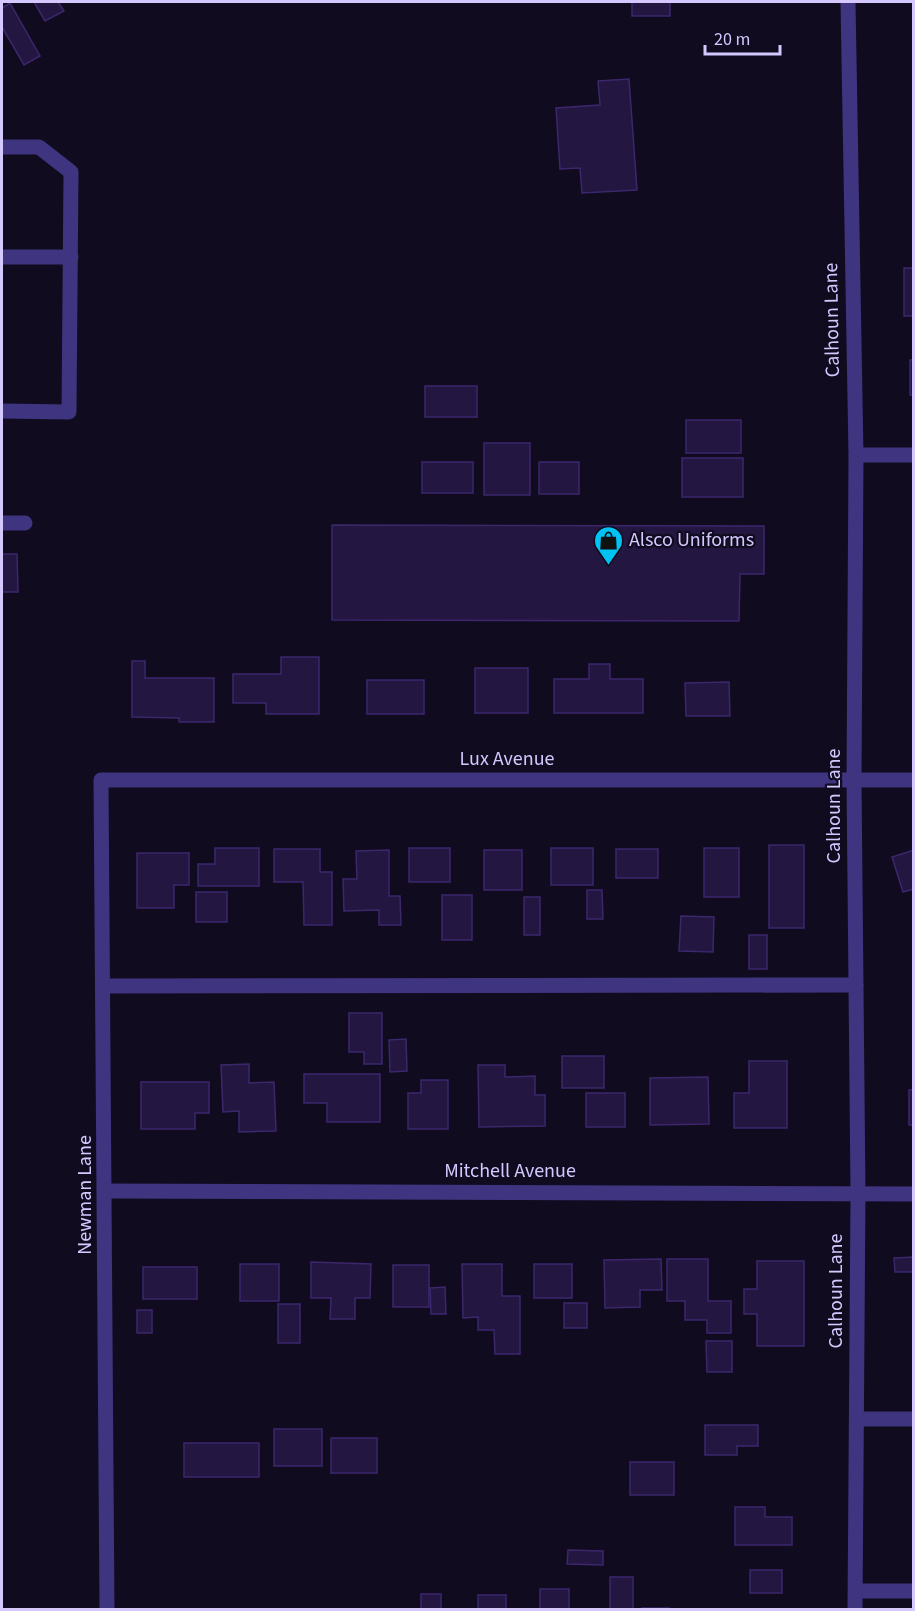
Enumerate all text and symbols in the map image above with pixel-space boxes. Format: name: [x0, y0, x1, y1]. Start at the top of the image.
scale bar: [705, 18, 780, 56]
text: 20 m: [714, 27, 750, 52]
street label: Calhoun Lane: [817, 262, 847, 378]
shop icon: Alsco Uniforms: [592, 524, 624, 566]
place label: Alsco Uniforms: [629, 526, 754, 554]
street label: Lux Avenue: [460, 745, 555, 773]
street label: Calhoun Lane: [820, 749, 848, 863]
street label: Newman Lane: [71, 1135, 99, 1255]
street label: Mitchell Avenue: [444, 1157, 576, 1185]
street label: Calhoun Lane: [822, 1234, 850, 1348]

